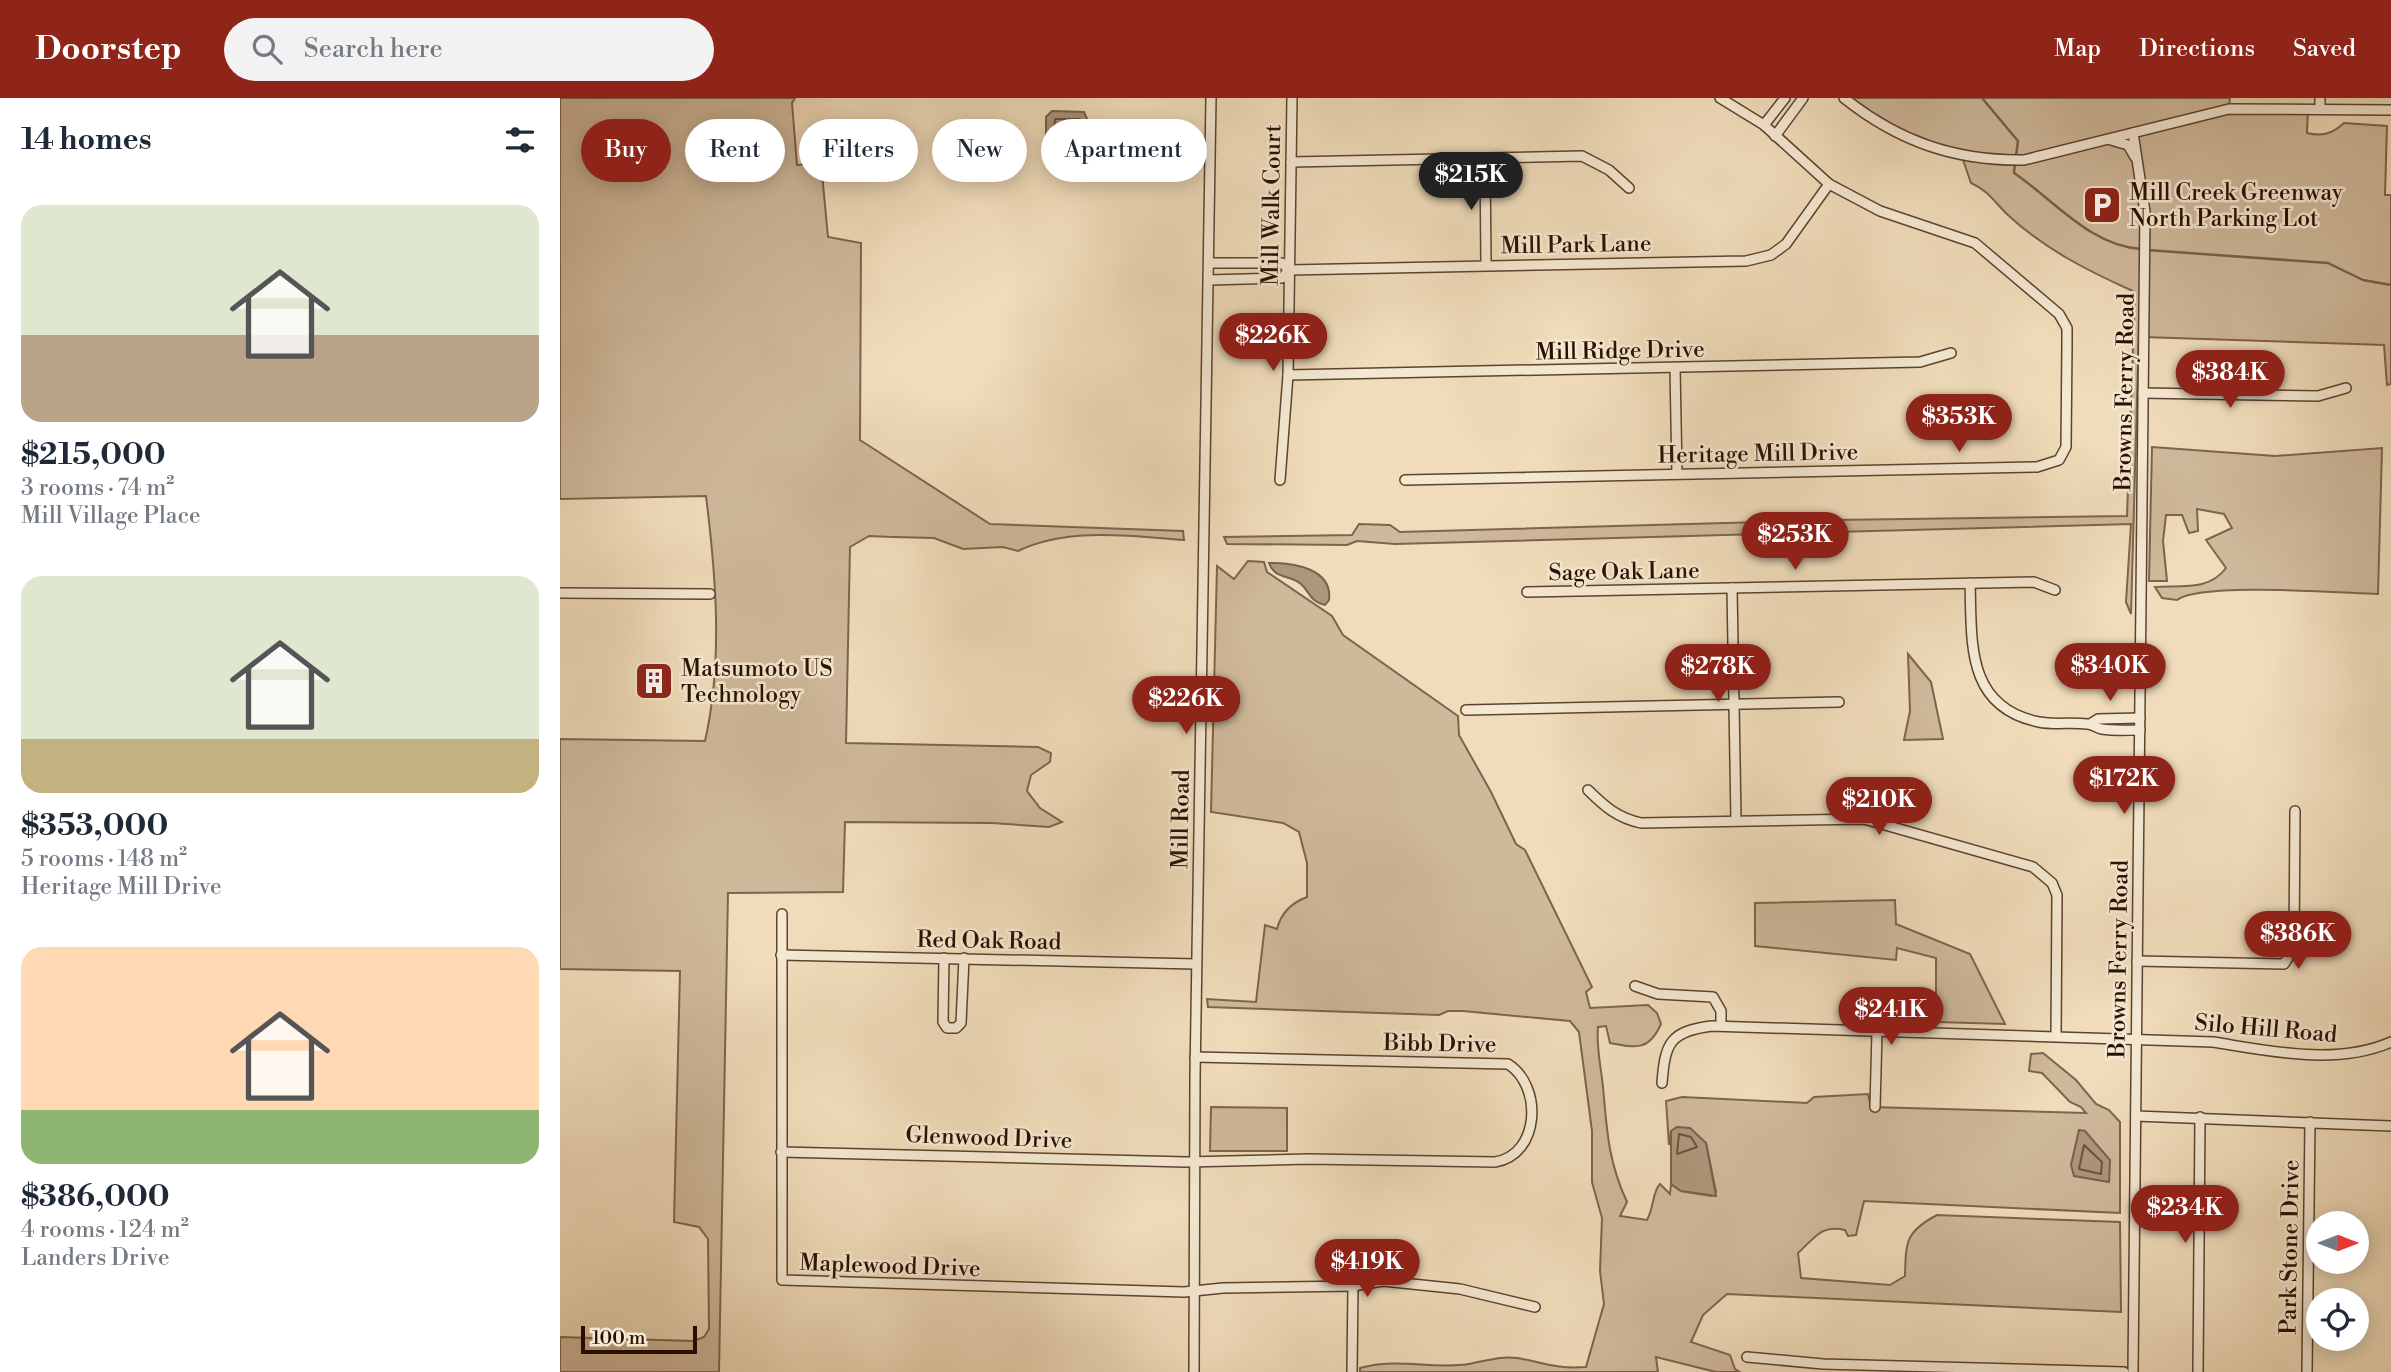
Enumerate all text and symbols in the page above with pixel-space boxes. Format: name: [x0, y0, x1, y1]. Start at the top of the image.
search box: [224, 18, 714, 81]
text: Doorstep: [35, 29, 182, 70]
icon: search: [248, 30, 286, 68]
text: Search here: [304, 33, 443, 65]
text: Map: [2054, 34, 2101, 64]
text: Directions: [2139, 34, 2255, 64]
text: Saved: [2293, 34, 2356, 64]
chip: Buy: [581, 119, 671, 182]
chip: Rent: [685, 119, 785, 182]
chip: Filters: [799, 119, 918, 182]
chip: New: [932, 119, 1027, 182]
chip: Apartment: [1041, 119, 1207, 182]
text: 14 homes: [21, 121, 152, 159]
icon: filters: [501, 121, 539, 159]
street label: Mill Walk Court: [1257, 124, 1287, 286]
pin: $215K: [1422, 152, 1520, 212]
text: $215K: [1435, 161, 1507, 189]
place label: Mill Creek Greenway North Parking Lot: [2129, 179, 2344, 233]
parking icon: Mill Creek Greenway North Parking Lot: [2081, 184, 2123, 226]
street label: Mill Park Lane: [1500, 230, 1652, 260]
icon: home: [217, 251, 343, 377]
street label: Browns Ferry Road: [2109, 293, 2141, 492]
pin: $226K: [1224, 314, 1322, 373]
text: $226K: [1235, 322, 1311, 350]
street label: Mill Ridge Drive: [1535, 336, 1705, 366]
pin: $384K: [2181, 350, 2279, 410]
text: $384K: [2192, 359, 2268, 387]
pin: $353K: [1910, 394, 2008, 454]
text: $353K: [1922, 403, 1996, 431]
text: $215,000: [21, 436, 166, 474]
street label: Heritage Mill Drive: [1657, 438, 1859, 470]
text: 3 rooms · 74 m²: [21, 474, 174, 502]
text: Mill Village Place: [21, 502, 201, 530]
pin: $253K: [1746, 512, 1844, 572]
text: $253K: [1758, 521, 1832, 549]
street label: Sage Oak Lane: [1548, 557, 1700, 587]
icon: home: [217, 622, 343, 748]
pin: $278K: [1669, 644, 1767, 704]
pin: $340K: [2061, 644, 2159, 703]
text: $340K: [2071, 652, 2149, 680]
text: $278K: [1681, 653, 1755, 681]
place label: Matsumoto US Technology: [681, 655, 833, 709]
building icon: Matsumoto US Technology: [633, 660, 675, 702]
pin: $226K: [1137, 676, 1235, 736]
text: $226K: [1148, 685, 1224, 713]
pin: $172K: [2075, 756, 2173, 816]
text: $172K: [2089, 765, 2159, 793]
street label: Mill Road: [1166, 769, 1196, 869]
pin: $210K: [1830, 778, 1928, 837]
text: $210K: [1842, 786, 1916, 814]
text: $353,000: [21, 807, 168, 845]
text: 5 rooms · 148 m²: [21, 845, 187, 873]
street label: Browns Ferry Road: [2103, 860, 2135, 1059]
text: Heritage Mill Drive: [21, 873, 222, 901]
pin: $386K: [2249, 912, 2347, 971]
text: $386K: [2260, 920, 2336, 948]
street label: Red Oak Road: [916, 926, 1062, 956]
pin: $241K: [1842, 988, 1940, 1047]
icon: home: [217, 993, 343, 1119]
text: $241K: [1854, 996, 1928, 1024]
street label: Silo Hill Road: [2193, 1009, 2338, 1049]
street label: Bibb Drive: [1382, 1029, 1497, 1059]
street label: Glenwood Drive: [905, 1121, 1073, 1155]
street label: Park Stone Drive: [2274, 1159, 2306, 1335]
text: $386,000: [21, 1178, 170, 1216]
pin: $234K: [2136, 1186, 2234, 1245]
text: $234K: [2147, 1194, 2223, 1222]
north arrow: [2306, 1211, 2370, 1274]
map controls: [2306, 1211, 2369, 1351]
text: 4 rooms · 124 m²: [21, 1216, 189, 1244]
pin: $419K: [1318, 1240, 1416, 1299]
text: Landers Drive: [21, 1244, 170, 1272]
text: $419K: [1331, 1248, 1403, 1276]
street label: Maplewood Drive: [799, 1249, 981, 1283]
button: locate: [2306, 1288, 2369, 1351]
scale bar: [581, 1323, 696, 1355]
text: 100 m: [592, 1326, 645, 1350]

